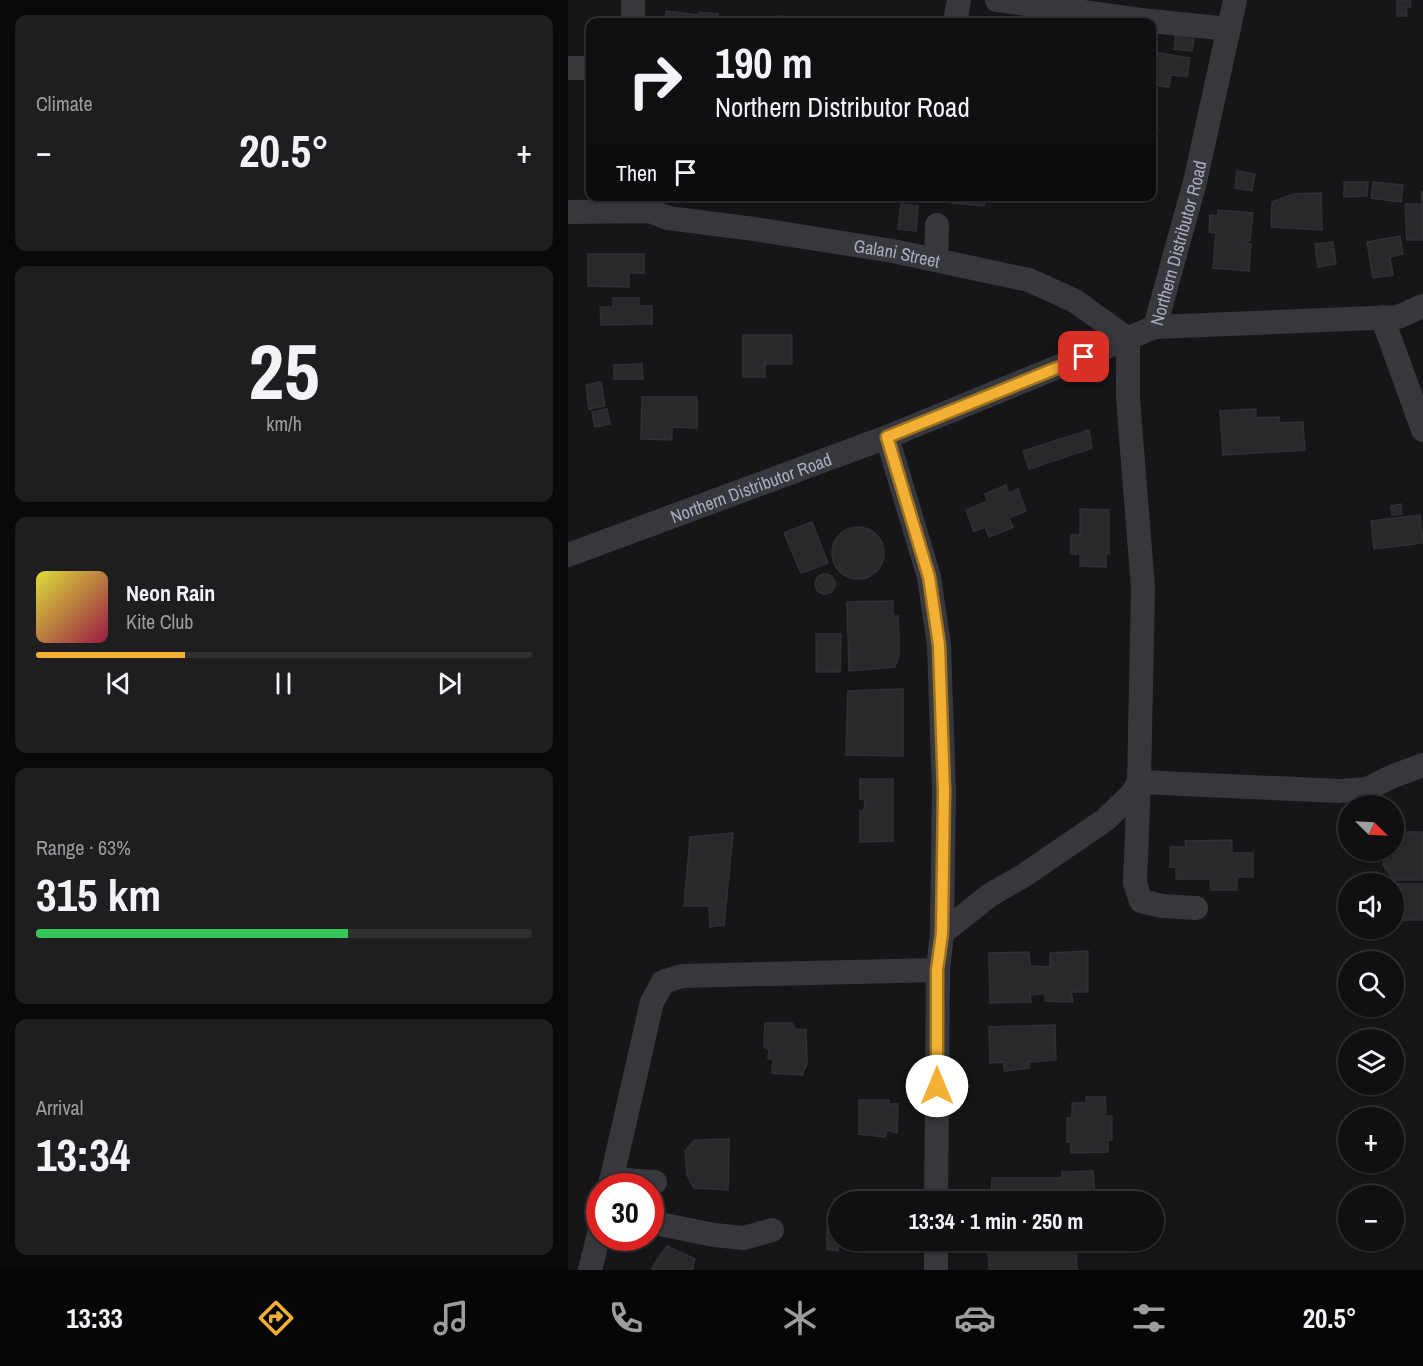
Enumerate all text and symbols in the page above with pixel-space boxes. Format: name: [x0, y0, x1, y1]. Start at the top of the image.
text: 190 m: [715, 35, 813, 91]
icon: right: [616, 42, 694, 120]
text: Northern Distributor Road: [715, 89, 970, 125]
text: Climate: [36, 90, 93, 117]
text: 20.5°: [239, 120, 329, 181]
text: −: [36, 129, 52, 173]
text: +: [516, 129, 532, 173]
icon: arrive: [669, 156, 702, 189]
text: Then: [616, 158, 657, 188]
street label: Northern Distributor Road: [1144, 158, 1212, 328]
street label: Galani Street: [852, 233, 942, 273]
text: 25: [248, 318, 320, 423]
pin: [1058, 331, 1109, 382]
icon: arrive: [1067, 340, 1100, 373]
text: km/h: [266, 410, 302, 437]
street label: Northern Distributor Road: [667, 446, 835, 529]
text: Neon Rain: [126, 578, 215, 608]
text: Kite Club: [126, 608, 193, 635]
icon: previous: [102, 667, 135, 700]
icon: pause: [267, 667, 300, 700]
icon: next: [433, 667, 466, 700]
north arrow: [1338, 795, 1404, 861]
map controls: [1338, 795, 1404, 1251]
text: Range · 63%: [36, 834, 131, 861]
text: 315 km: [36, 864, 161, 925]
button: sound: [1338, 873, 1404, 939]
button: search: [1338, 951, 1404, 1017]
button: layers: [1338, 1029, 1404, 1095]
position arrow: [905, 1054, 969, 1118]
text: Arrival: [36, 1094, 83, 1121]
button: +: [1338, 1107, 1404, 1173]
text: 13:34: [36, 1124, 130, 1185]
speed limit sign: 30: [586, 1173, 664, 1251]
button: −: [1338, 1185, 1404, 1251]
text: 13:34 · 1 min · 250 m: [909, 1206, 1083, 1236]
icon: directions: [255, 1297, 297, 1339]
icon: music: [430, 1297, 472, 1339]
icon: phone: [605, 1297, 647, 1339]
icon: climate: [779, 1297, 821, 1339]
icon: car: [954, 1297, 996, 1339]
icon: filters: [1128, 1297, 1170, 1339]
text: 13:33: [66, 1300, 123, 1336]
text: 20.5°: [1303, 1300, 1357, 1336]

